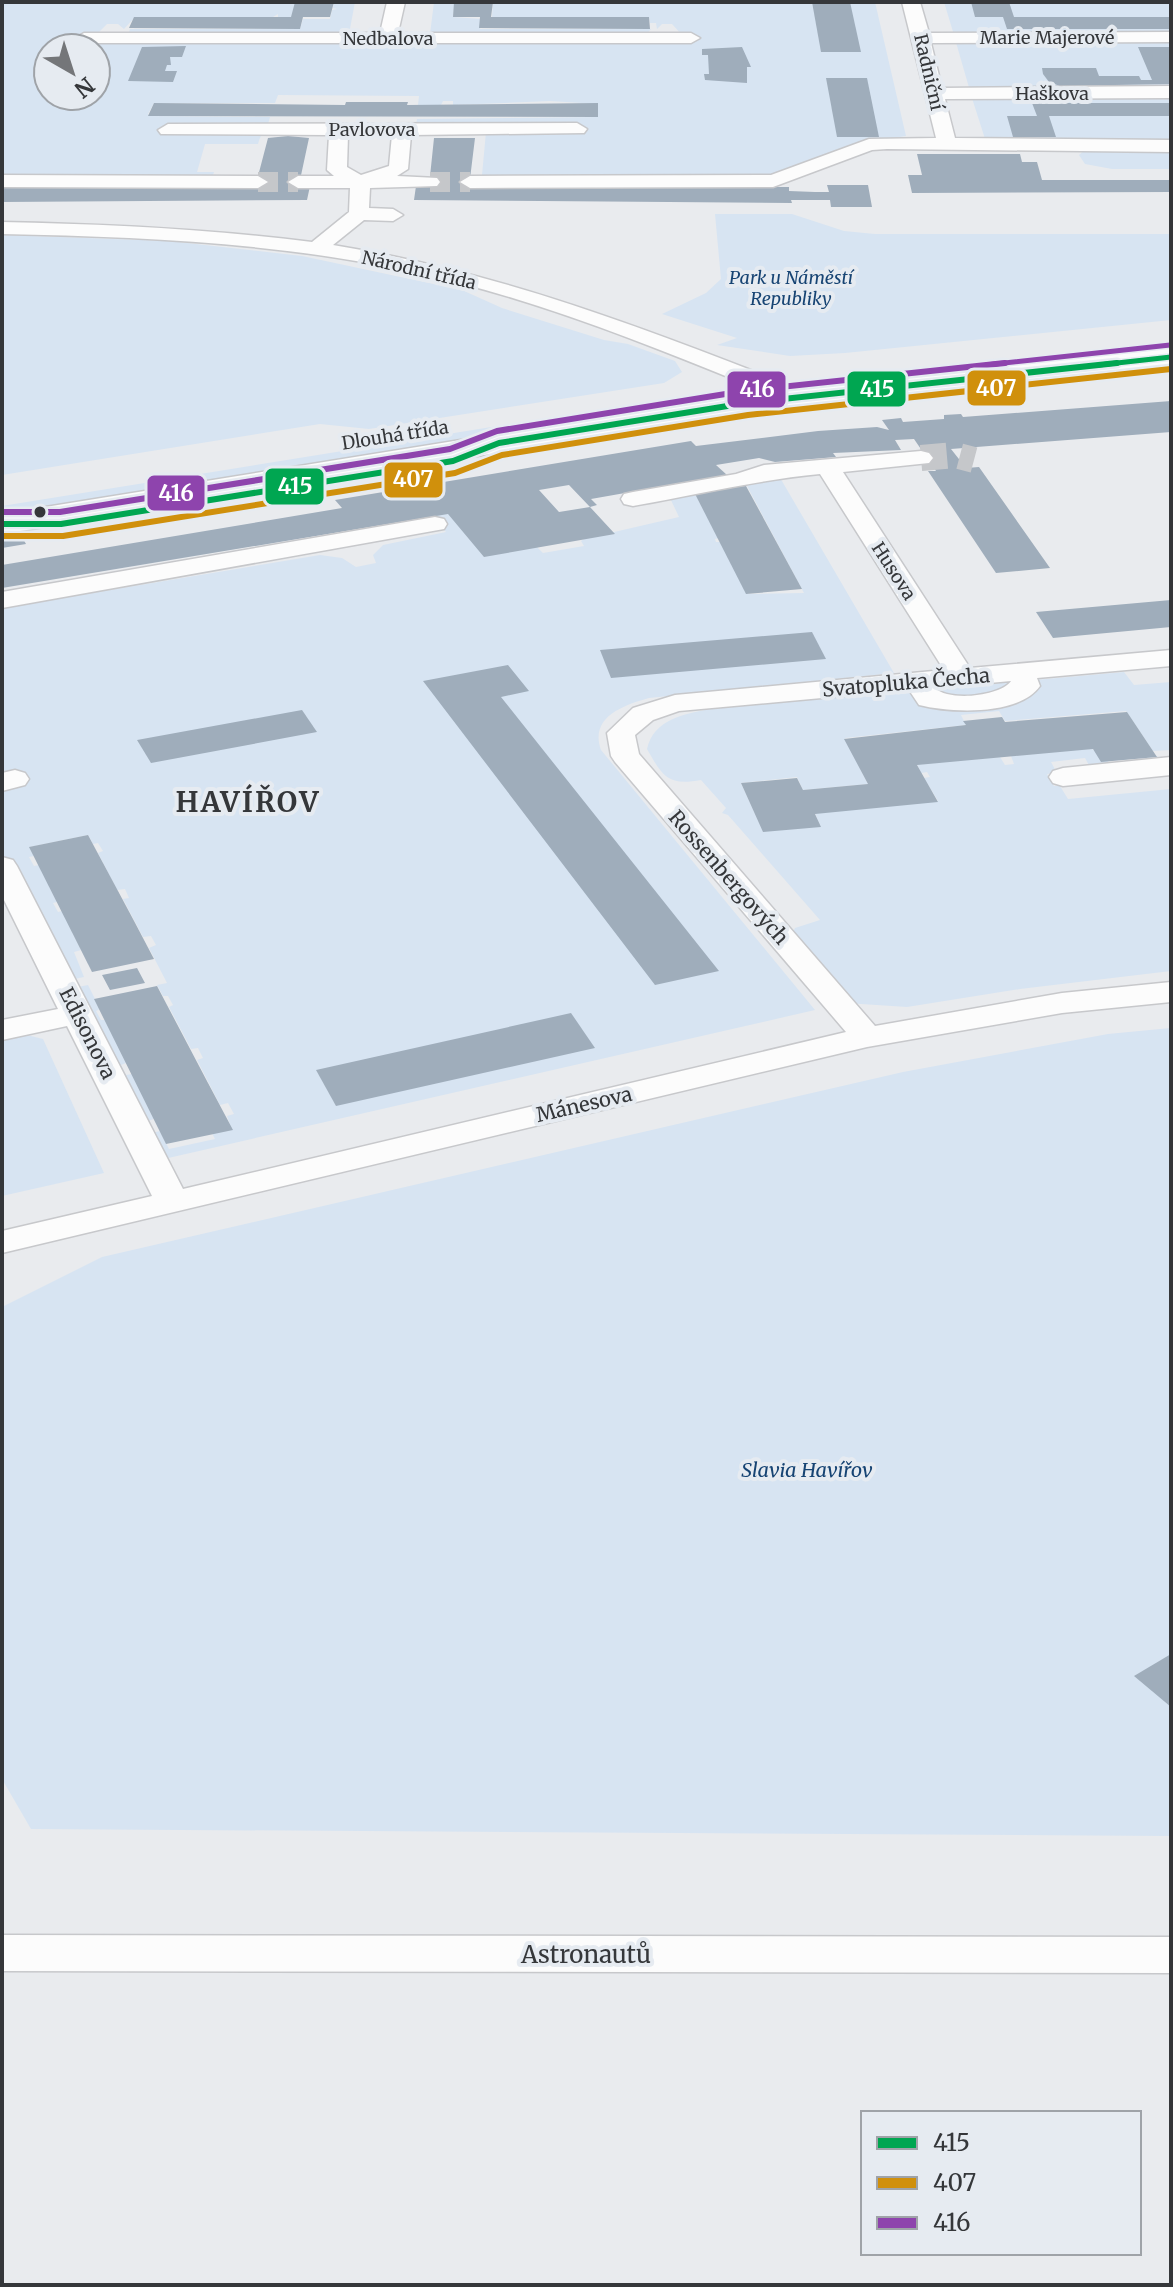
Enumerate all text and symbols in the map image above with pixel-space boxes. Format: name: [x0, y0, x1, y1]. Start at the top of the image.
street label: Marie Majerové: [980, 26, 1114, 49]
street label: Nedbalova: [343, 27, 434, 50]
north arrow: [32, 32, 112, 112]
street label: Radniční: [909, 32, 949, 114]
text: N: [69, 71, 100, 104]
street label: Haškova: [1015, 82, 1089, 105]
street label: Pavlovova: [329, 118, 416, 141]
street label: Národní třída: [360, 246, 479, 294]
park label: Park u Náměstí Republiky: [729, 266, 855, 310]
line badge: 407: [966, 369, 1027, 407]
line badge: 416: [726, 370, 787, 409]
line badge: 415: [846, 370, 907, 408]
text: 407: [976, 374, 1016, 402]
text: 416: [739, 375, 775, 403]
text: 415: [859, 375, 895, 403]
street label: Dlouhá třída: [340, 415, 450, 455]
line badge: 407: [383, 461, 444, 499]
text: 407: [393, 465, 433, 493]
line badge: 415: [264, 467, 325, 506]
text: 415: [277, 472, 313, 500]
line badge: 416: [146, 474, 206, 512]
text: 416: [158, 479, 194, 507]
unlabelled marker: [32, 504, 48, 520]
street label: Husova: [867, 538, 921, 605]
street label: Svatopluka Čecha: [821, 661, 991, 702]
district label: HAVÍŘOV: [176, 783, 320, 820]
street label: Rossenbergových: [664, 805, 794, 949]
street label: Edisonova: [54, 983, 122, 1083]
street label: Mánesova: [534, 1081, 635, 1127]
park label: Slavia Havířov: [741, 1457, 873, 1482]
street label: Astronautů: [520, 1939, 651, 1970]
legend: [861, 2111, 1141, 2255]
text: 415: [933, 2127, 970, 2158]
text: 407: [933, 2167, 976, 2198]
text: 416: [933, 2207, 970, 2238]

